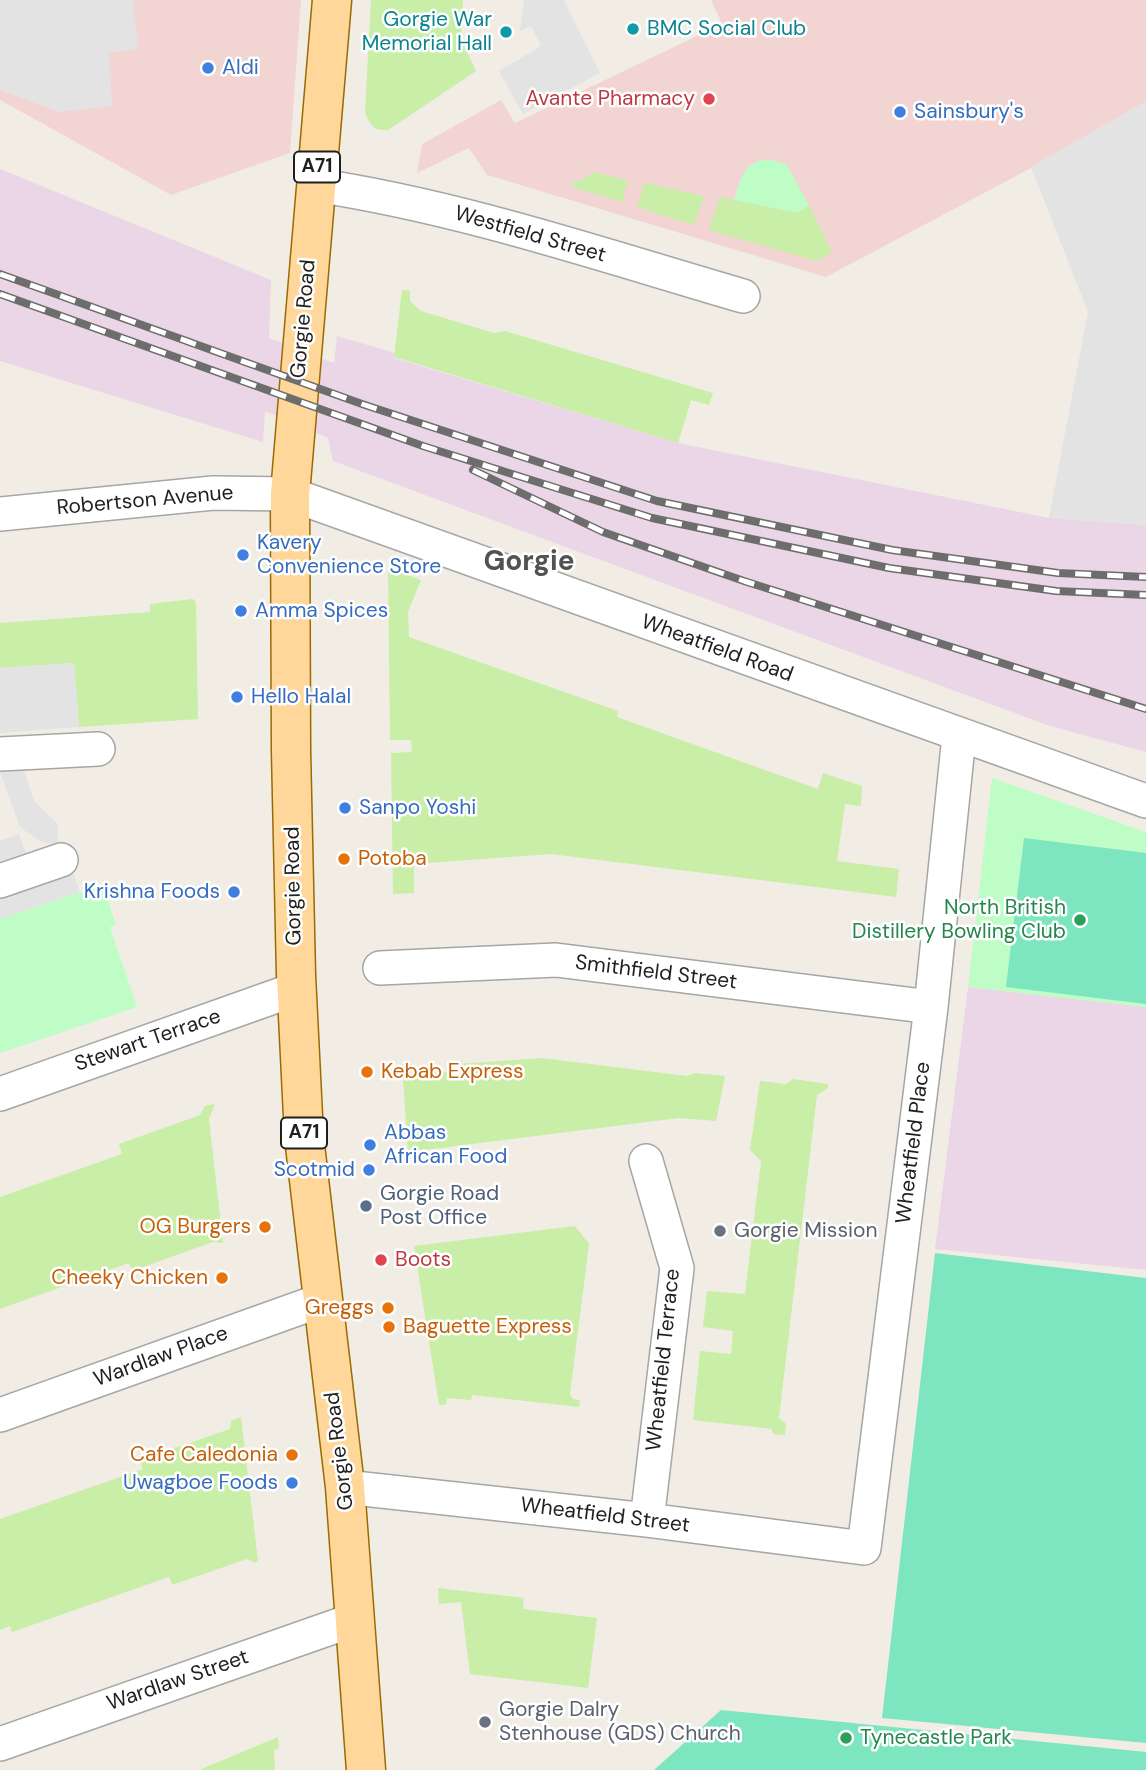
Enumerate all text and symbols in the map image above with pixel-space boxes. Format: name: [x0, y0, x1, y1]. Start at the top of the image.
place label: Gorgie War Memorial Hall: [362, 7, 492, 57]
place label: BMC Social Club: [647, 16, 806, 42]
marker: BMC Social Club: [625, 21, 641, 37]
marker: Gorgie War Memorial Hall: [498, 24, 514, 40]
place label: Aldi: [222, 55, 259, 81]
marker: Aldi: [200, 60, 216, 76]
place label: Avante Pharmacy: [525, 86, 695, 112]
marker: Avante Pharmacy: [701, 91, 717, 107]
place label: Sainsbury's: [914, 99, 1024, 125]
marker: Sainsbury's: [892, 104, 908, 120]
road number: A71: [294, 152, 340, 182]
street label: Westfield Street: [451, 201, 609, 269]
street label: Gorgie Road: [286, 259, 322, 379]
street label: Robertson Avenue: [56, 481, 234, 521]
place label: Kavery Convenience Store: [257, 530, 441, 580]
district label: Gorgie: [483, 546, 575, 580]
marker: Kavery Convenience Store: [235, 547, 251, 563]
place label: Amma Spices: [255, 598, 388, 624]
marker: Amma Spices: [233, 603, 249, 619]
street label: Wheatfield Road: [638, 610, 796, 688]
place label: Hello Halal: [251, 684, 351, 710]
marker: Hello Halal: [229, 689, 245, 705]
place label: Sanpo Yoshi: [359, 795, 476, 821]
marker: Sanpo Yoshi: [337, 800, 353, 816]
street label: Gorgie Road: [280, 826, 308, 946]
place label: Potoba: [358, 846, 427, 872]
marker: Potoba: [336, 851, 352, 867]
place label: Krishna Foods: [84, 879, 220, 905]
marker: Krishna Foods: [226, 884, 242, 900]
place label: North British Distillery Bowling Club: [852, 895, 1066, 945]
marker: North British Distillery Bowling Club: [1072, 912, 1088, 928]
street label: Smithfield Street: [574, 951, 738, 995]
street label: Stewart Terrace: [72, 1004, 224, 1078]
place label: Kebab Express: [381, 1059, 524, 1085]
street label: Wheatfield Place: [892, 1061, 936, 1225]
marker: Kebab Express: [359, 1064, 375, 1080]
road number: A71: [281, 1118, 327, 1148]
place label: Abbas African Food: [384, 1120, 507, 1170]
marker: Abbas African Food: [362, 1137, 378, 1153]
place label: Scotmid: [274, 1157, 355, 1183]
marker: Scotmid: [361, 1162, 377, 1178]
place label: Gorgie Road Post Office: [380, 1181, 499, 1231]
marker: Gorgie Road Post Office: [358, 1198, 374, 1214]
place label: OG Burgers: [139, 1214, 251, 1240]
place label: Gorgie Mission: [734, 1218, 877, 1244]
marker: OG Burgers: [257, 1219, 273, 1235]
marker: Gorgie Mission: [712, 1223, 728, 1239]
place label: Boots: [395, 1247, 451, 1273]
marker: Boots: [373, 1252, 389, 1268]
place label: Cheeky Chicken: [51, 1265, 208, 1291]
street label: Wheatfield Terrace: [642, 1267, 686, 1453]
marker: Cheeky Chicken: [214, 1270, 230, 1286]
place label: Greggs: [305, 1295, 374, 1321]
marker: Greggs: [380, 1300, 396, 1316]
place label: Baguette Express: [403, 1314, 572, 1340]
marker: Baguette Express: [381, 1319, 397, 1335]
street label: Wardlaw Place: [90, 1321, 232, 1393]
street label: Gorgie Road: [320, 1390, 360, 1512]
place label: Cafe Caledonia: [130, 1442, 278, 1468]
marker: Cafe Caledonia: [284, 1447, 300, 1463]
place label: Uwagboe Foods: [123, 1470, 278, 1496]
marker: Uwagboe Foods: [284, 1475, 300, 1491]
street label: Wheatfield Street: [519, 1493, 691, 1539]
street label: Wardlaw Street: [104, 1645, 252, 1717]
place label: Gorgie Dalry Stenhouse (GDS) Church: [499, 1697, 741, 1747]
marker: Gorgie Dalry Stenhouse (GDS) Church: [477, 1714, 493, 1730]
place label: Tynecastle Park: [860, 1725, 1012, 1751]
marker: Tynecastle Park: [838, 1730, 854, 1746]

